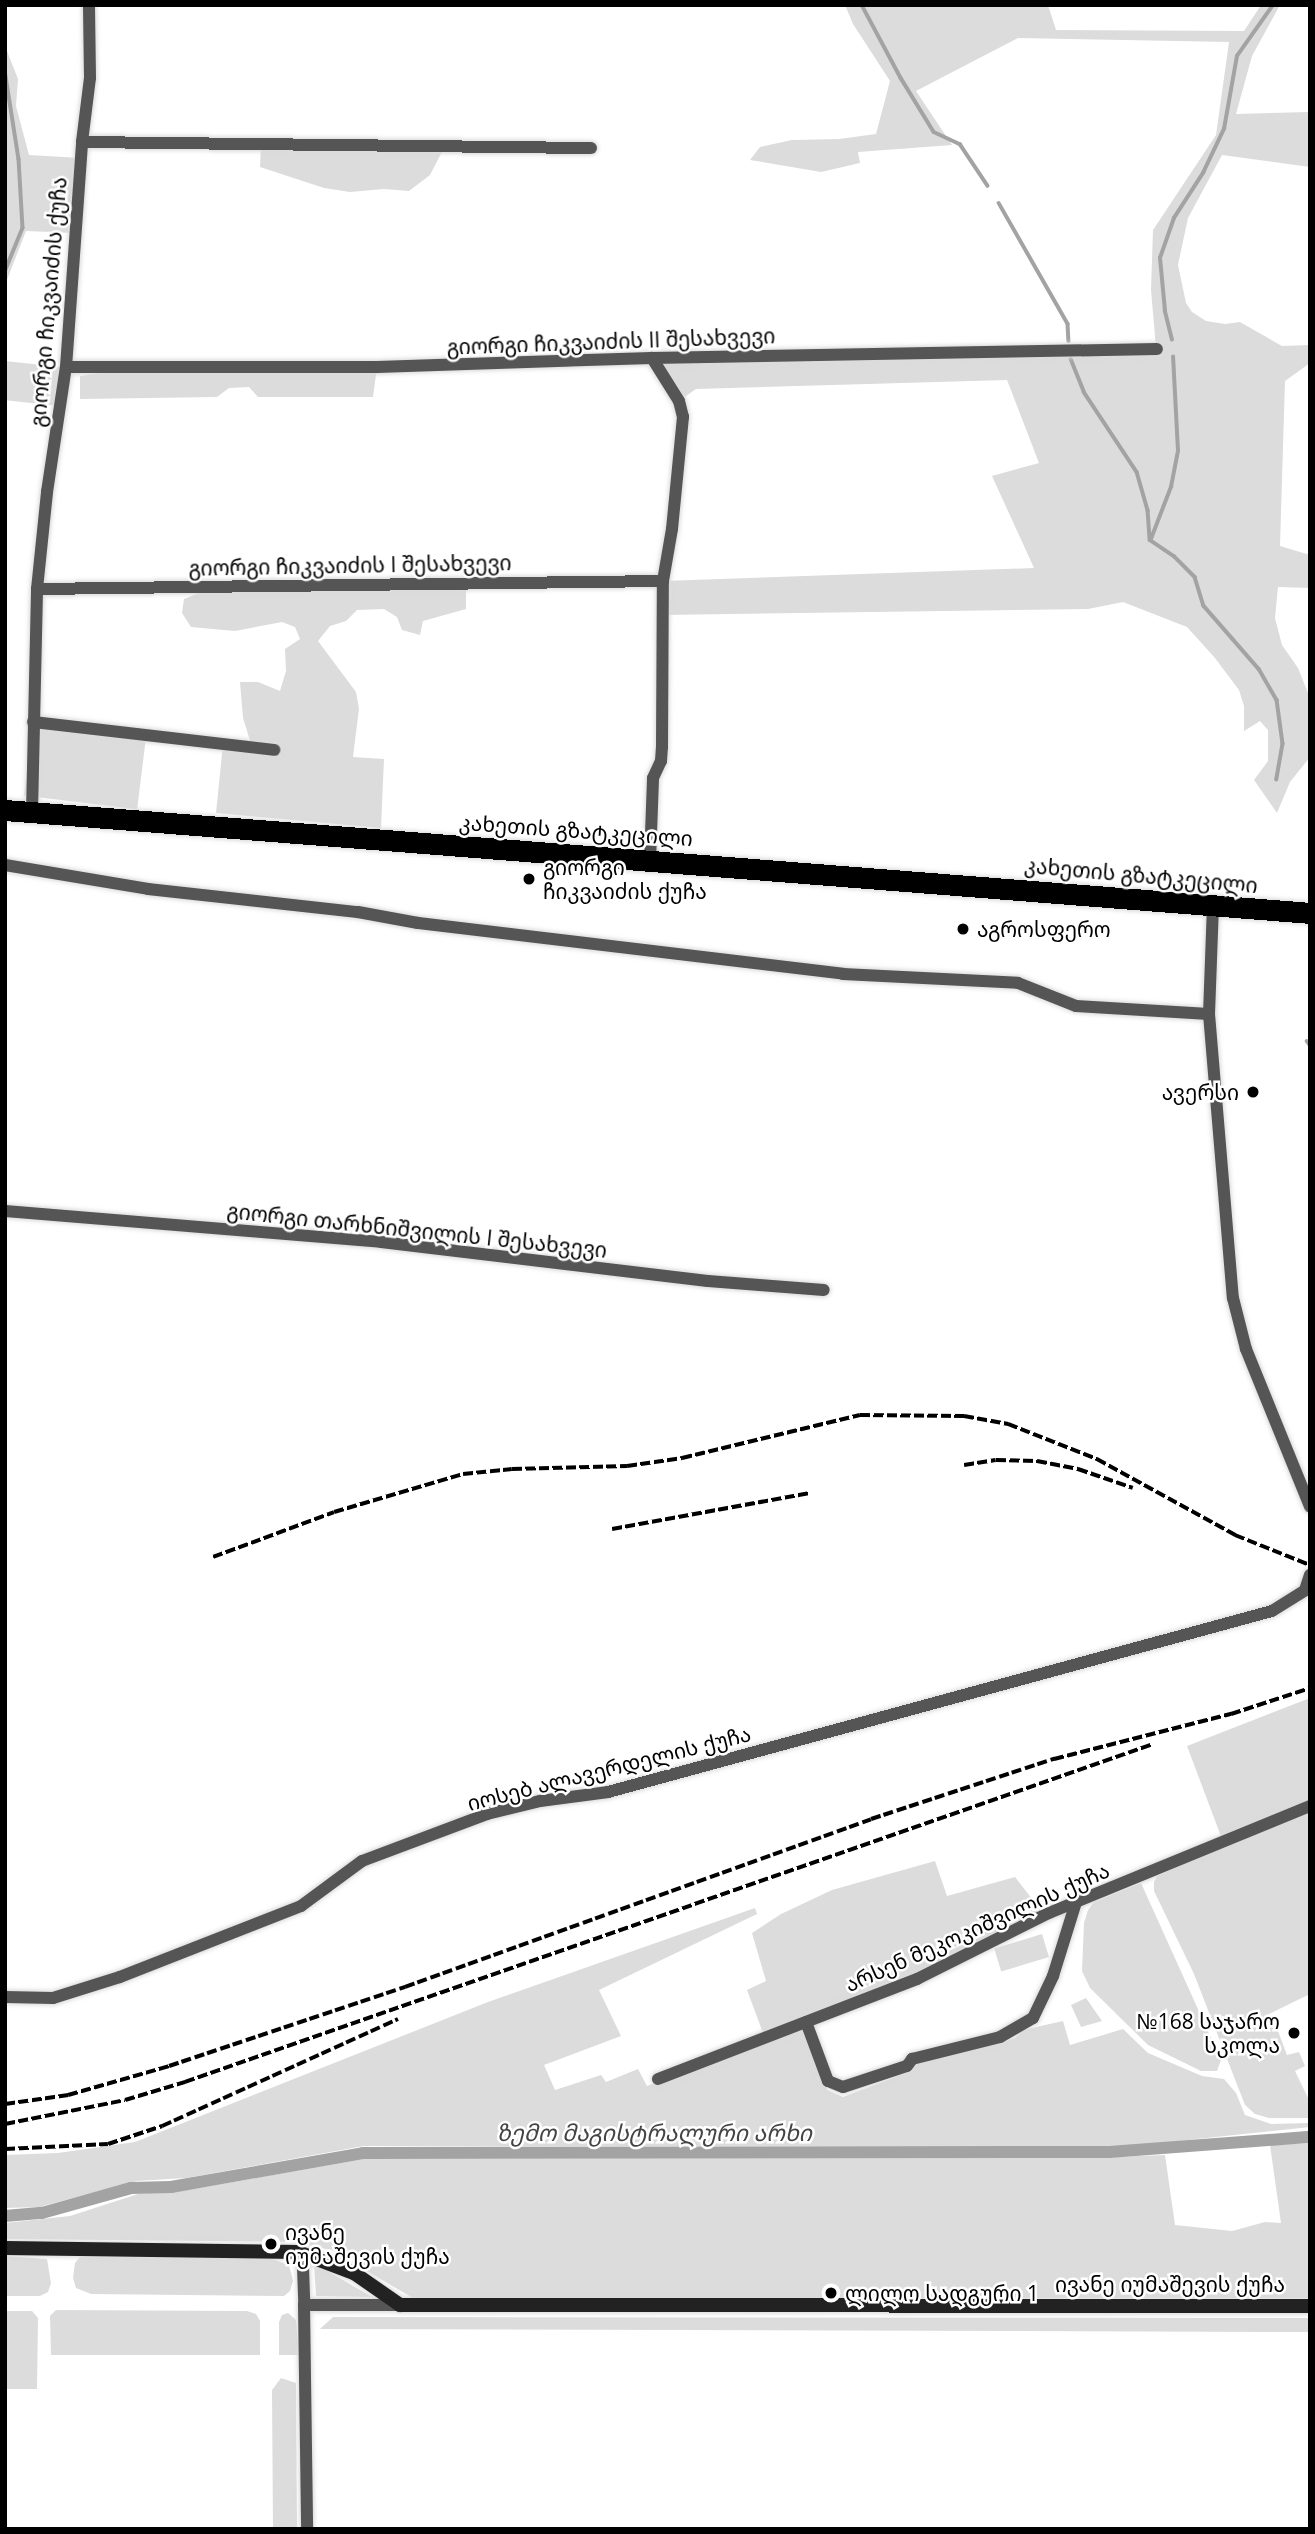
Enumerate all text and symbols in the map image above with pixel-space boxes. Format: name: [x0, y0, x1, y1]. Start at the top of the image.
street label: გიორგი ჩიკვაიძის ქუჩა: [25, 176, 71, 428]
street label: გიორგი ჩიკვაიძის II შესახვევი: [446, 323, 776, 359]
street label: გიორგი ჩიკვაიძის I შესახვევი: [188, 550, 512, 580]
street label: კახეთის გზატკეცილი: [458, 809, 694, 851]
street label: კახეთის გზატკეცილი: [1023, 852, 1259, 898]
place label: გიორგი ჩიკვაიძის ქუჩა: [543, 854, 707, 904]
marker: გიორგი ჩიკვაიძის ქუჩა: [521, 871, 537, 887]
place label: აგროსფერო: [977, 916, 1111, 942]
marker: აგროსფერო: [955, 921, 971, 937]
place label: ავერსი: [1162, 1079, 1239, 1105]
marker: ავერსი: [1245, 1084, 1261, 1100]
street label: გიორგი თარხნიშვილის I შესახვევი: [226, 1197, 608, 1263]
street label: იოსებ ალავერდელის ქუჩა: [465, 1721, 753, 1815]
street label: არსენ მეკოკიშვილის ქუჩა: [841, 1857, 1113, 1997]
place label: №168 საჯარო სკოლა: [1136, 2008, 1280, 2058]
marker: №168 საჯარო სკოლა: [1286, 2025, 1302, 2041]
water label: ზემო მაგისტრალური არხი: [496, 2118, 812, 2146]
place label: ივანე იუმაშევის ქუჩა: [285, 2219, 450, 2269]
marker: ივანე იუმაშევის ქუჩა: [263, 2236, 279, 2252]
street label: ივანე იუმაშევის ქუჩა: [1055, 2271, 1285, 2297]
place label: ლილო სადგური 1: [845, 2280, 1039, 2306]
marker: ლილო სადგური 1: [823, 2285, 839, 2301]

